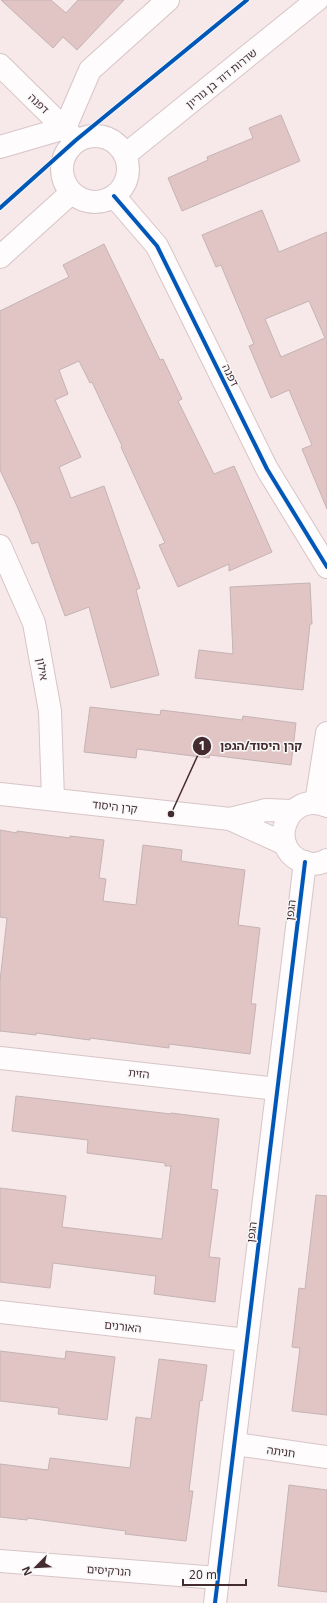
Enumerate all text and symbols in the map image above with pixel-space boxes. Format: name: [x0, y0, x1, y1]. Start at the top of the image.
street label: שדרות דוד בן גוריון: [182, 45, 260, 111]
street label: דפנה: [25, 90, 53, 116]
street label: דפנה: [219, 361, 243, 389]
street label: אילון: [34, 657, 52, 681]
callout: קרן היסוד/הגפן: [192, 734, 310, 758]
text: 1: [199, 737, 205, 754]
text: קרן היסוד/הגפן: [220, 737, 302, 754]
street label: קרן היסוד: [92, 796, 139, 816]
street label: הגפן: [281, 899, 299, 921]
street label: הזית: [128, 1064, 150, 1082]
street label: הגפן: [242, 1221, 260, 1243]
street label: האורנים: [104, 1317, 142, 1335]
street label: חניתה: [266, 1442, 296, 1460]
north arrow: [16, 1547, 56, 1587]
street label: הנרקיסים: [86, 1561, 132, 1579]
scale bar: [183, 1561, 246, 1587]
text: N: [18, 1564, 35, 1578]
text: 20 m: [189, 1566, 217, 1583]

